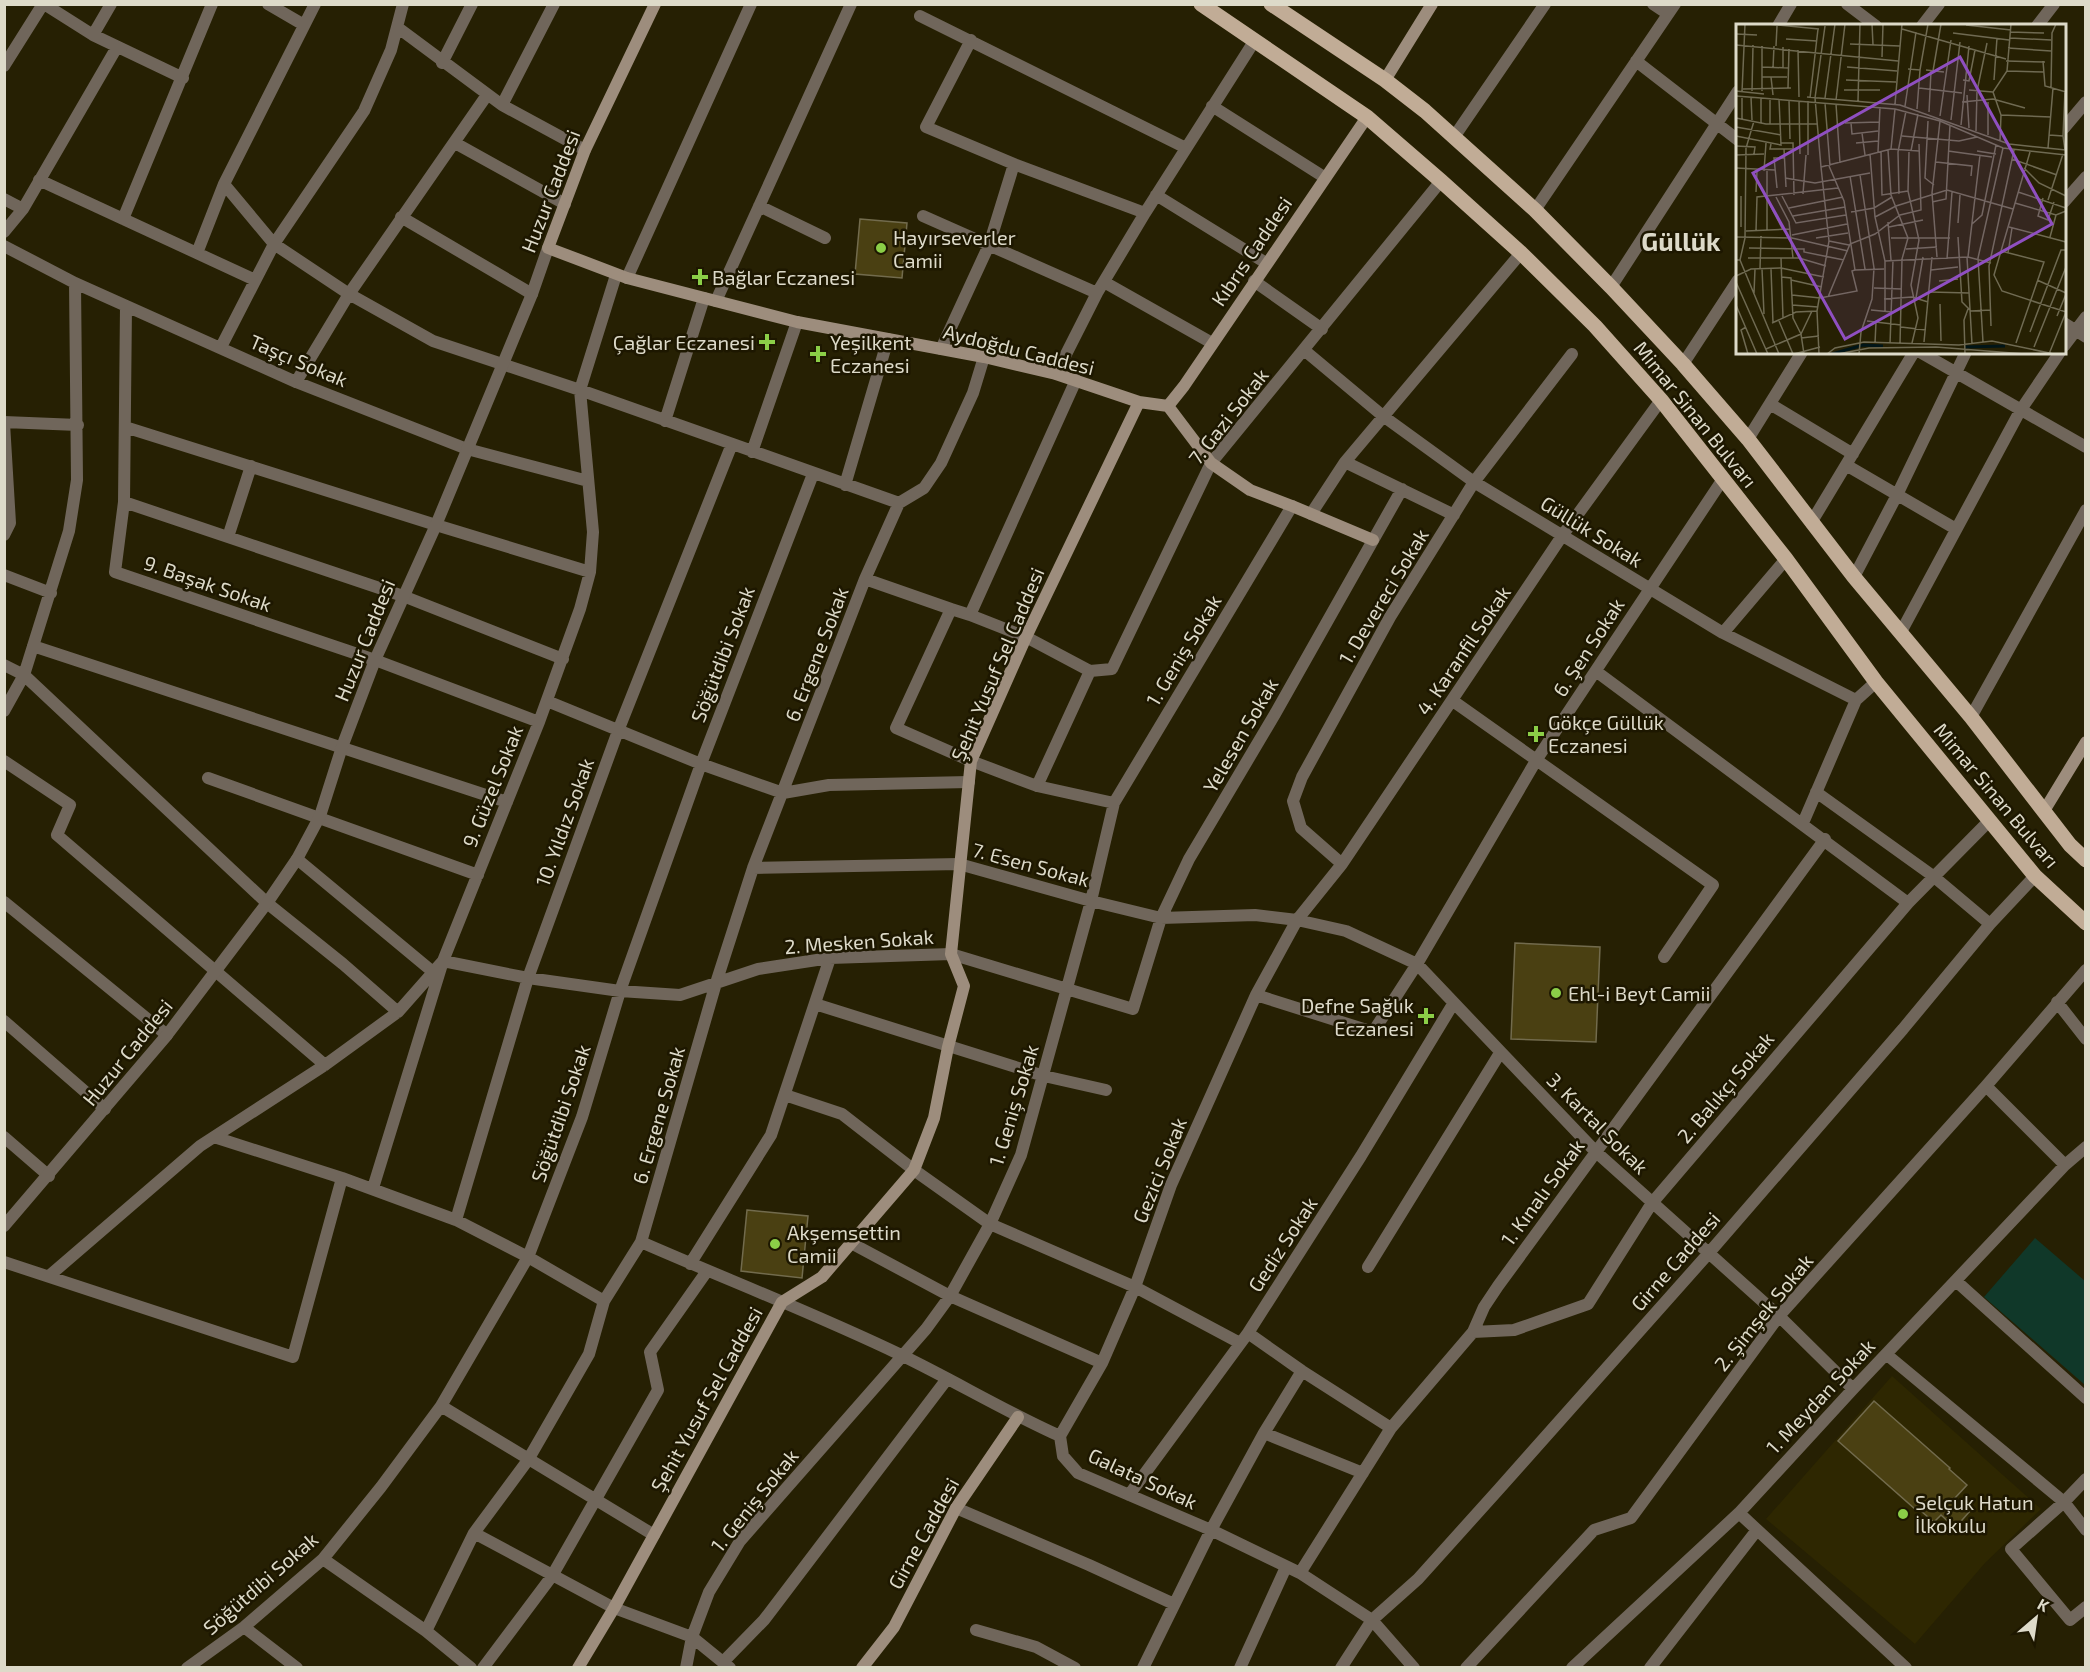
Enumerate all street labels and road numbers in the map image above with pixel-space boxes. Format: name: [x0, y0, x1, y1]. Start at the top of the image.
street label: Huzur Caddesi: [516, 126, 584, 256]
street label: Kıbrıs Caddesi: [1206, 192, 1296, 310]
street label: Aydoğdu Caddesi: [941, 319, 1097, 379]
street label: Taşçı Sokak: [246, 329, 352, 392]
street label: Mimar Sinan Bulvarı: [1629, 336, 1763, 492]
street label: 7. Gazi Sokak: [1183, 363, 1273, 469]
street label: Güllük Sokak: [1537, 490, 1647, 572]
street label: 1. Devereci Sokak: [1333, 524, 1433, 668]
street label: 9. Başak Sokak: [141, 550, 275, 617]
street label: Şehit Yusuf Sel Caddesi: [945, 564, 1050, 765]
street label: Huzur Caddesi: [329, 575, 399, 705]
street label: 4. Karanfil Sokak: [1411, 581, 1515, 719]
street label: Söğütdibi Sokak: [685, 583, 759, 725]
street label: 6. Ergene Sokak: [779, 583, 853, 725]
street label: 1. Geniş Sokak: [1140, 590, 1226, 710]
street label: 6. Şen Sokak: [1547, 593, 1630, 701]
street label: Yelesen Sokak: [1198, 673, 1282, 797]
street label: Mimar Sinan Bulvarı: [1929, 718, 2065, 872]
street label: 9. Güzel Sokak: [457, 722, 527, 850]
street label: 10. Yıldız Sokak: [530, 755, 598, 889]
street label: 7. Esen Sokak: [970, 837, 1092, 891]
street label: 2. Mesken Sokak: [784, 924, 934, 958]
street label: Huzur Caddesi: [77, 994, 177, 1110]
street label: 2. Balıkçı Sokak: [1672, 1027, 1779, 1148]
street label: Söğütdibi Sokak: [525, 1041, 595, 1185]
street label: 1. Geniş Sokak: [983, 1042, 1044, 1169]
street label: 6. Ergene Sokak: [627, 1043, 689, 1187]
street label: 3. Kartal Sokak: [1542, 1067, 1654, 1179]
street label: Gezici Sokak: [1127, 1114, 1191, 1226]
street label: 1. Kınalı Sokak: [1495, 1134, 1589, 1250]
street label: Gediz Sokak: [1242, 1192, 1322, 1296]
street label: Girne Caddesi: [1625, 1207, 1725, 1315]
street label: 2. Şimşek Sokak: [1709, 1249, 1818, 1376]
street label: Şehit Yusuf Sel Caddesi: [645, 1302, 768, 1496]
street label: 1. Meydan Sokak: [1761, 1334, 1879, 1458]
street label: Galata Sokak: [1085, 1442, 1201, 1514]
street label: 1. Geniş Sokak: [705, 1444, 804, 1557]
street label: Girne Caddesi: [883, 1473, 963, 1593]
street label: Söğütdibi Sokak: [198, 1527, 322, 1639]

